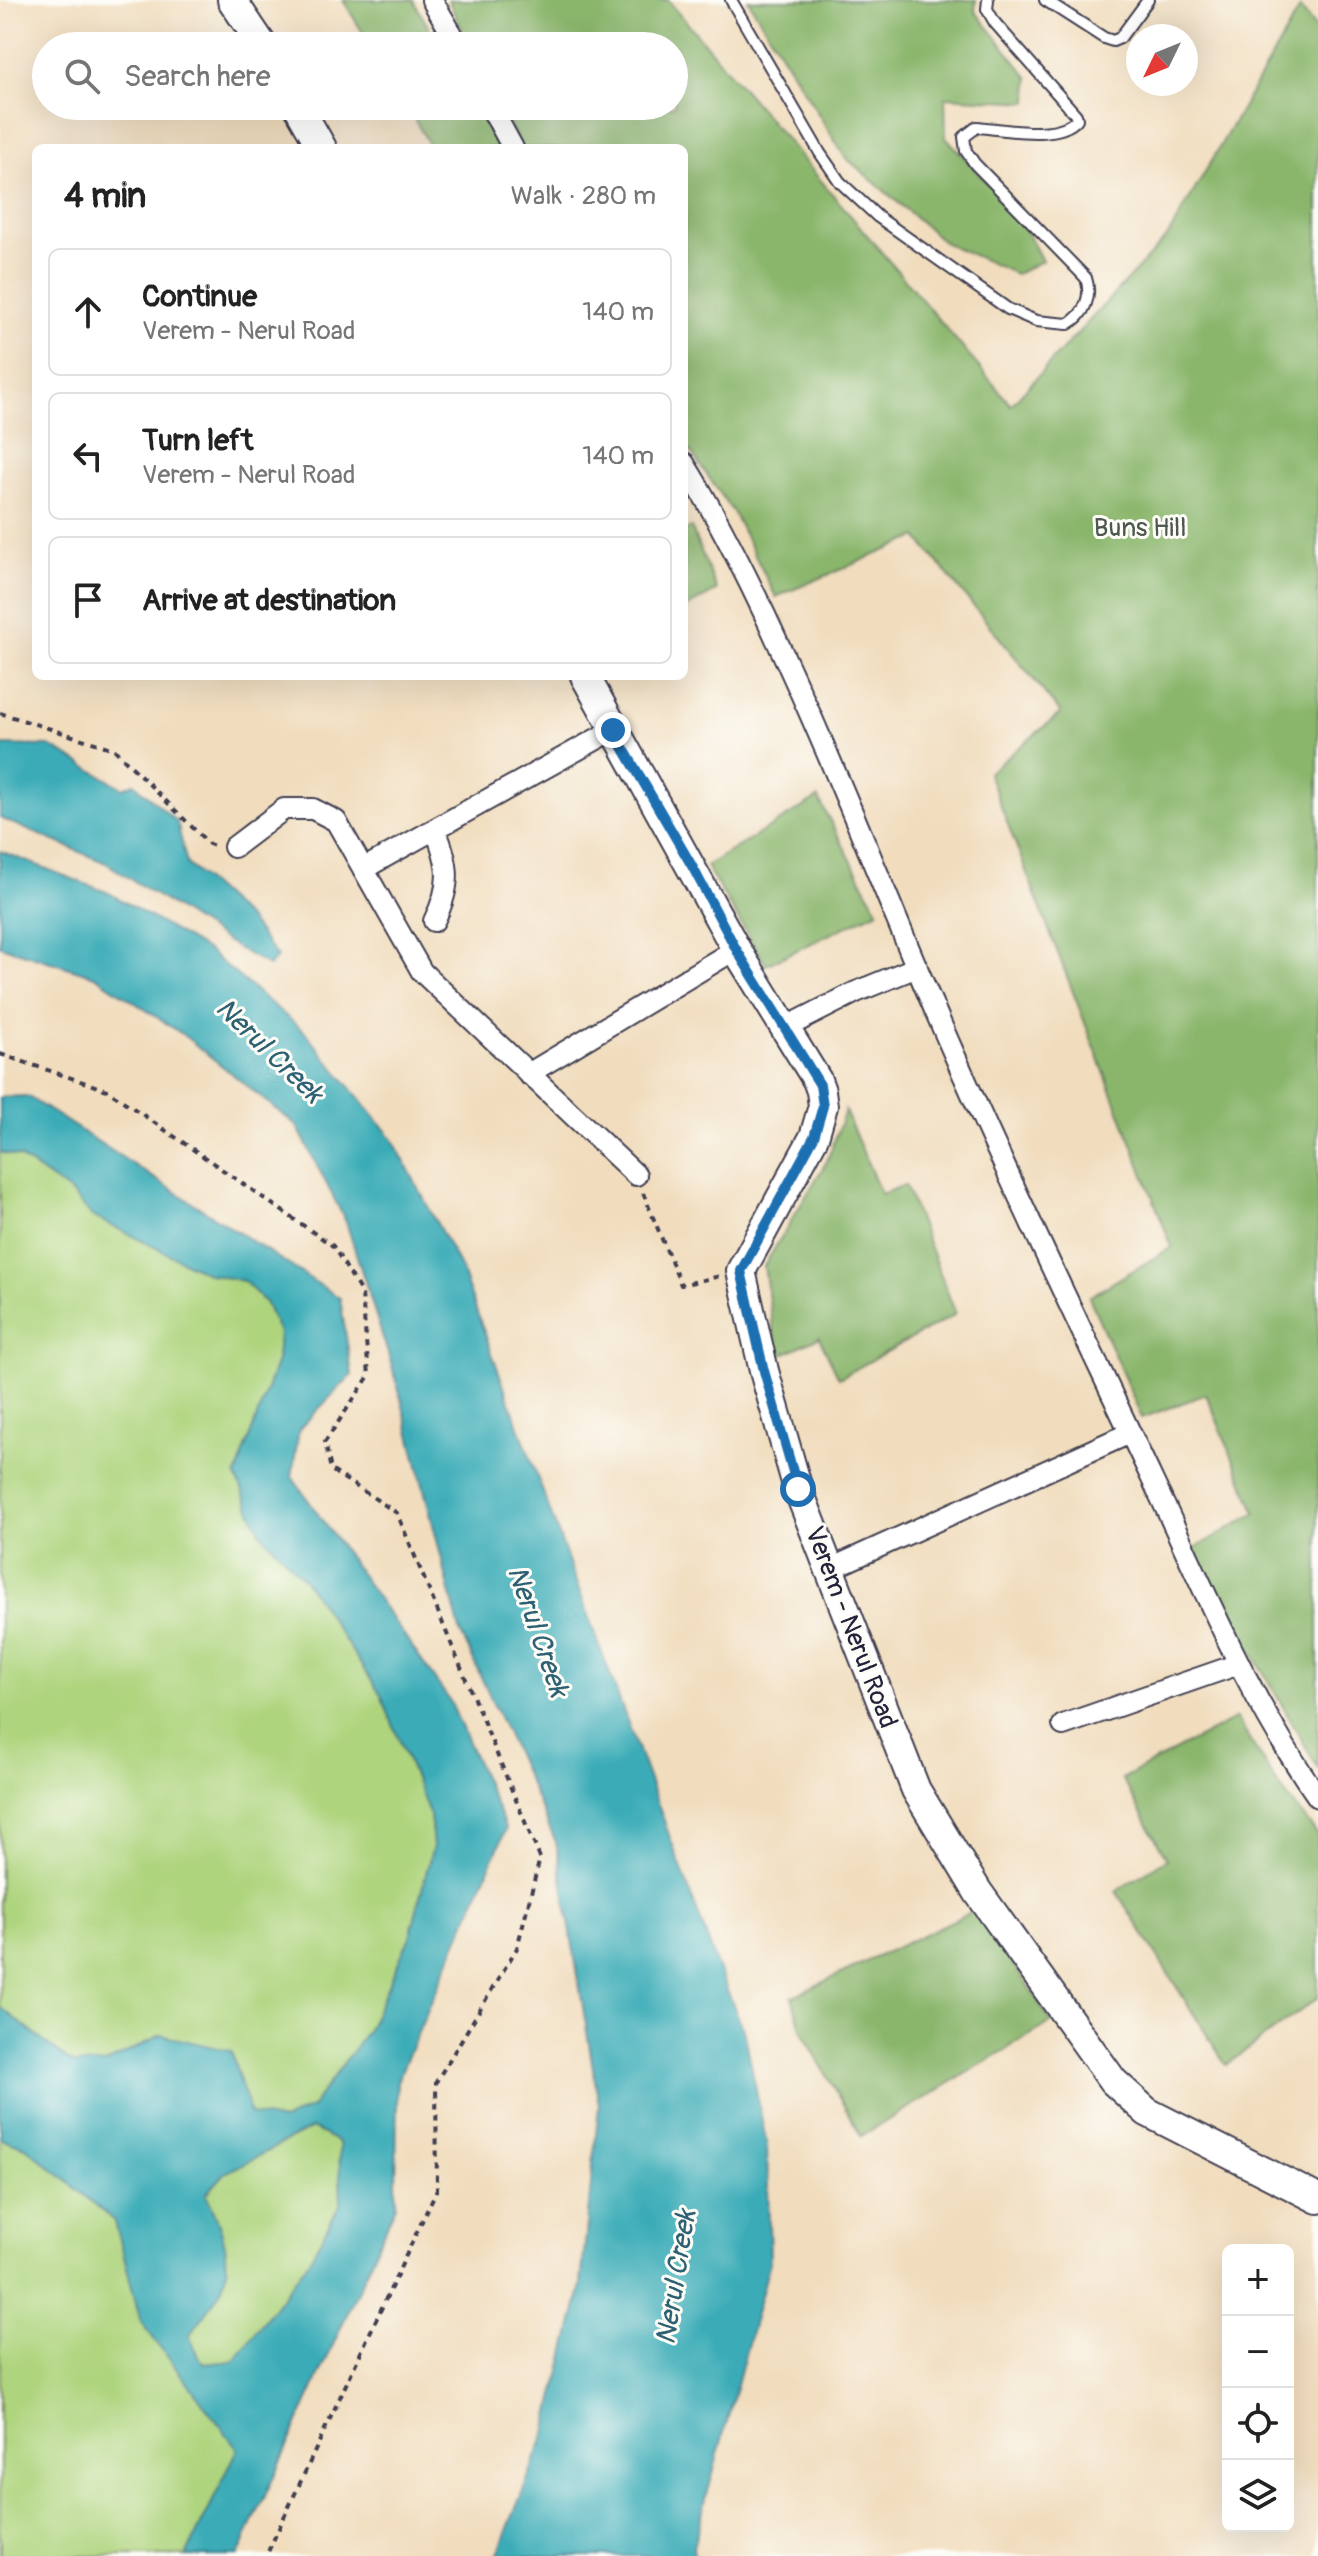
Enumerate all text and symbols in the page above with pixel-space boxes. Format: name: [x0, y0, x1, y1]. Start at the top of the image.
north arrow: [1126, 24, 1198, 96]
search box: [32, 32, 688, 120]
icon: search: [60, 54, 104, 98]
text: Search here: [124, 58, 271, 95]
text: 4 min: [64, 175, 146, 218]
text: Walk · 280 m: [511, 180, 656, 212]
text: Continue: [142, 278, 257, 315]
icon: ahead: [66, 290, 110, 334]
text: 140 m: [582, 296, 654, 328]
text: Verem - Nerul Road: [142, 315, 356, 347]
text: Turn left: [142, 422, 253, 459]
icon: left: [66, 434, 110, 478]
text: 140 m: [582, 440, 654, 472]
text: Verem - Nerul Road: [142, 459, 356, 491]
park label: Buns Hill: [1094, 512, 1186, 544]
icon: arrive: [66, 578, 110, 622]
text: Arrive at destination: [142, 582, 396, 619]
route end: [595, 712, 631, 748]
water label: Nerul Creek: [208, 991, 332, 1112]
route start: [780, 1471, 816, 1507]
street label: Verem - Nerul Road: [798, 1522, 904, 1733]
water label: Nerul Creek: [499, 1562, 577, 1703]
water label: Nerul Creek: [649, 2205, 705, 2347]
map controls: [1222, 2244, 1294, 2532]
button: +: [1222, 2244, 1294, 2316]
button: −: [1222, 2316, 1294, 2388]
button: locate: [1222, 2388, 1294, 2460]
button: layers: [1222, 2460, 1294, 2532]

